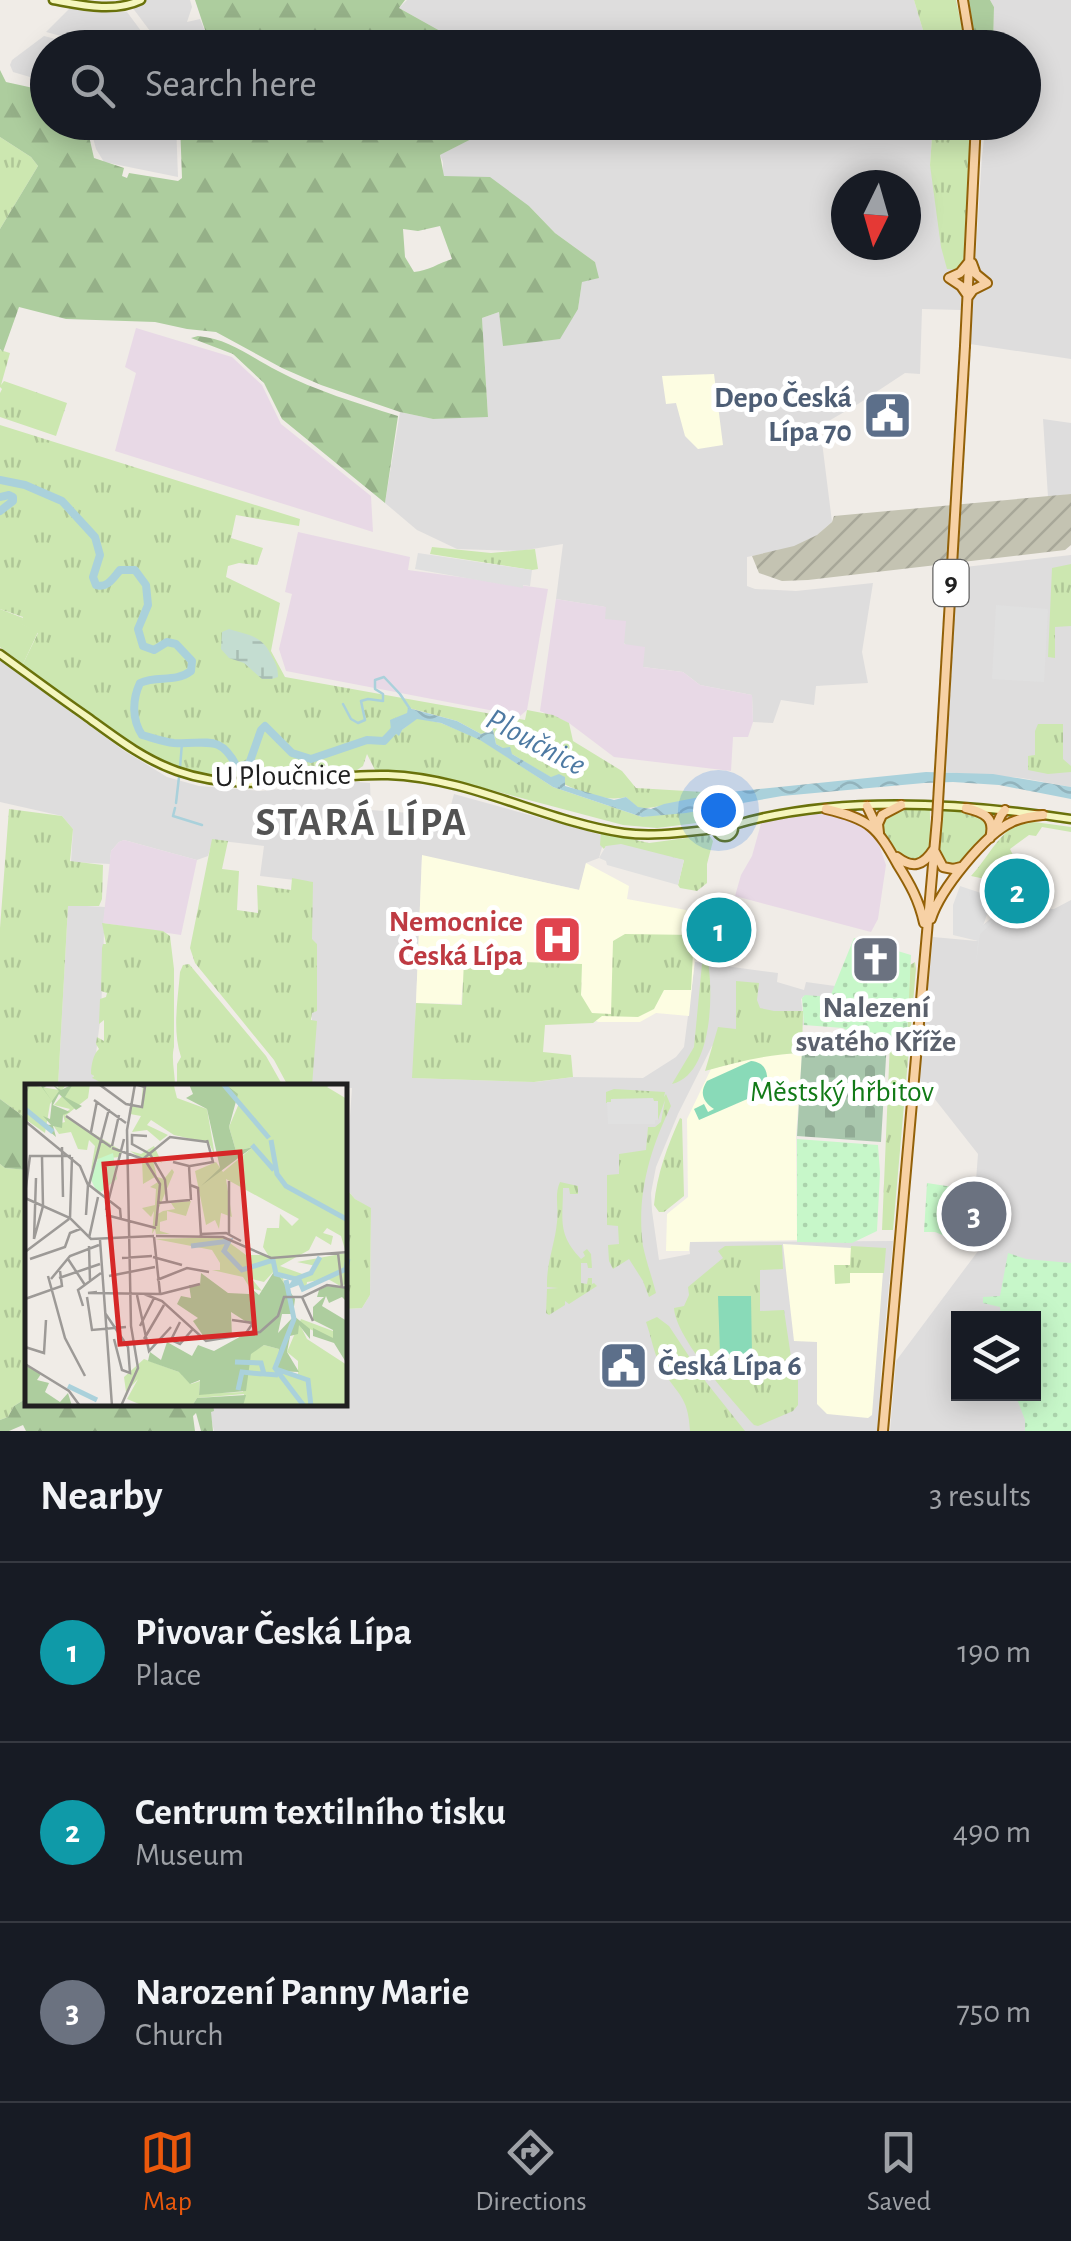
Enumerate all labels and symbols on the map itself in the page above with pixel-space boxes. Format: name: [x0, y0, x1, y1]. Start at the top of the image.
north arrow: [831, 170, 921, 260]
place label: Depo Česká Lípa 70: [714, 381, 852, 447]
public building icon: Depo Česká Lípa 70: [861, 389, 913, 441]
road number: 9: [934, 560, 968, 606]
water label: Ploučnice: [481, 703, 591, 781]
street label: U Ploučnice: [215, 760, 351, 792]
your location: [693, 785, 744, 836]
district label: STARÁ LÍPA: [255, 799, 469, 843]
pin: 2: [984, 854, 1050, 928]
pin: 1: [686, 892, 752, 968]
place label: Nemocnice Česká Lípa: [389, 907, 523, 971]
hospital icon: Nemocnice Česká Lípa: [532, 913, 584, 965]
church icon: Nalezení svatého Kříže: [850, 933, 902, 985]
place label: Nalezení svatého Kříže: [796, 993, 956, 1057]
park label: Městský hřbitov: [750, 1077, 934, 1107]
inset map: [25, 1084, 348, 1406]
pin: 3: [942, 1176, 1006, 1252]
public building icon: Česká Lípa 6: [597, 1340, 649, 1392]
place label: Česká Lípa 6: [658, 1349, 802, 1381]

